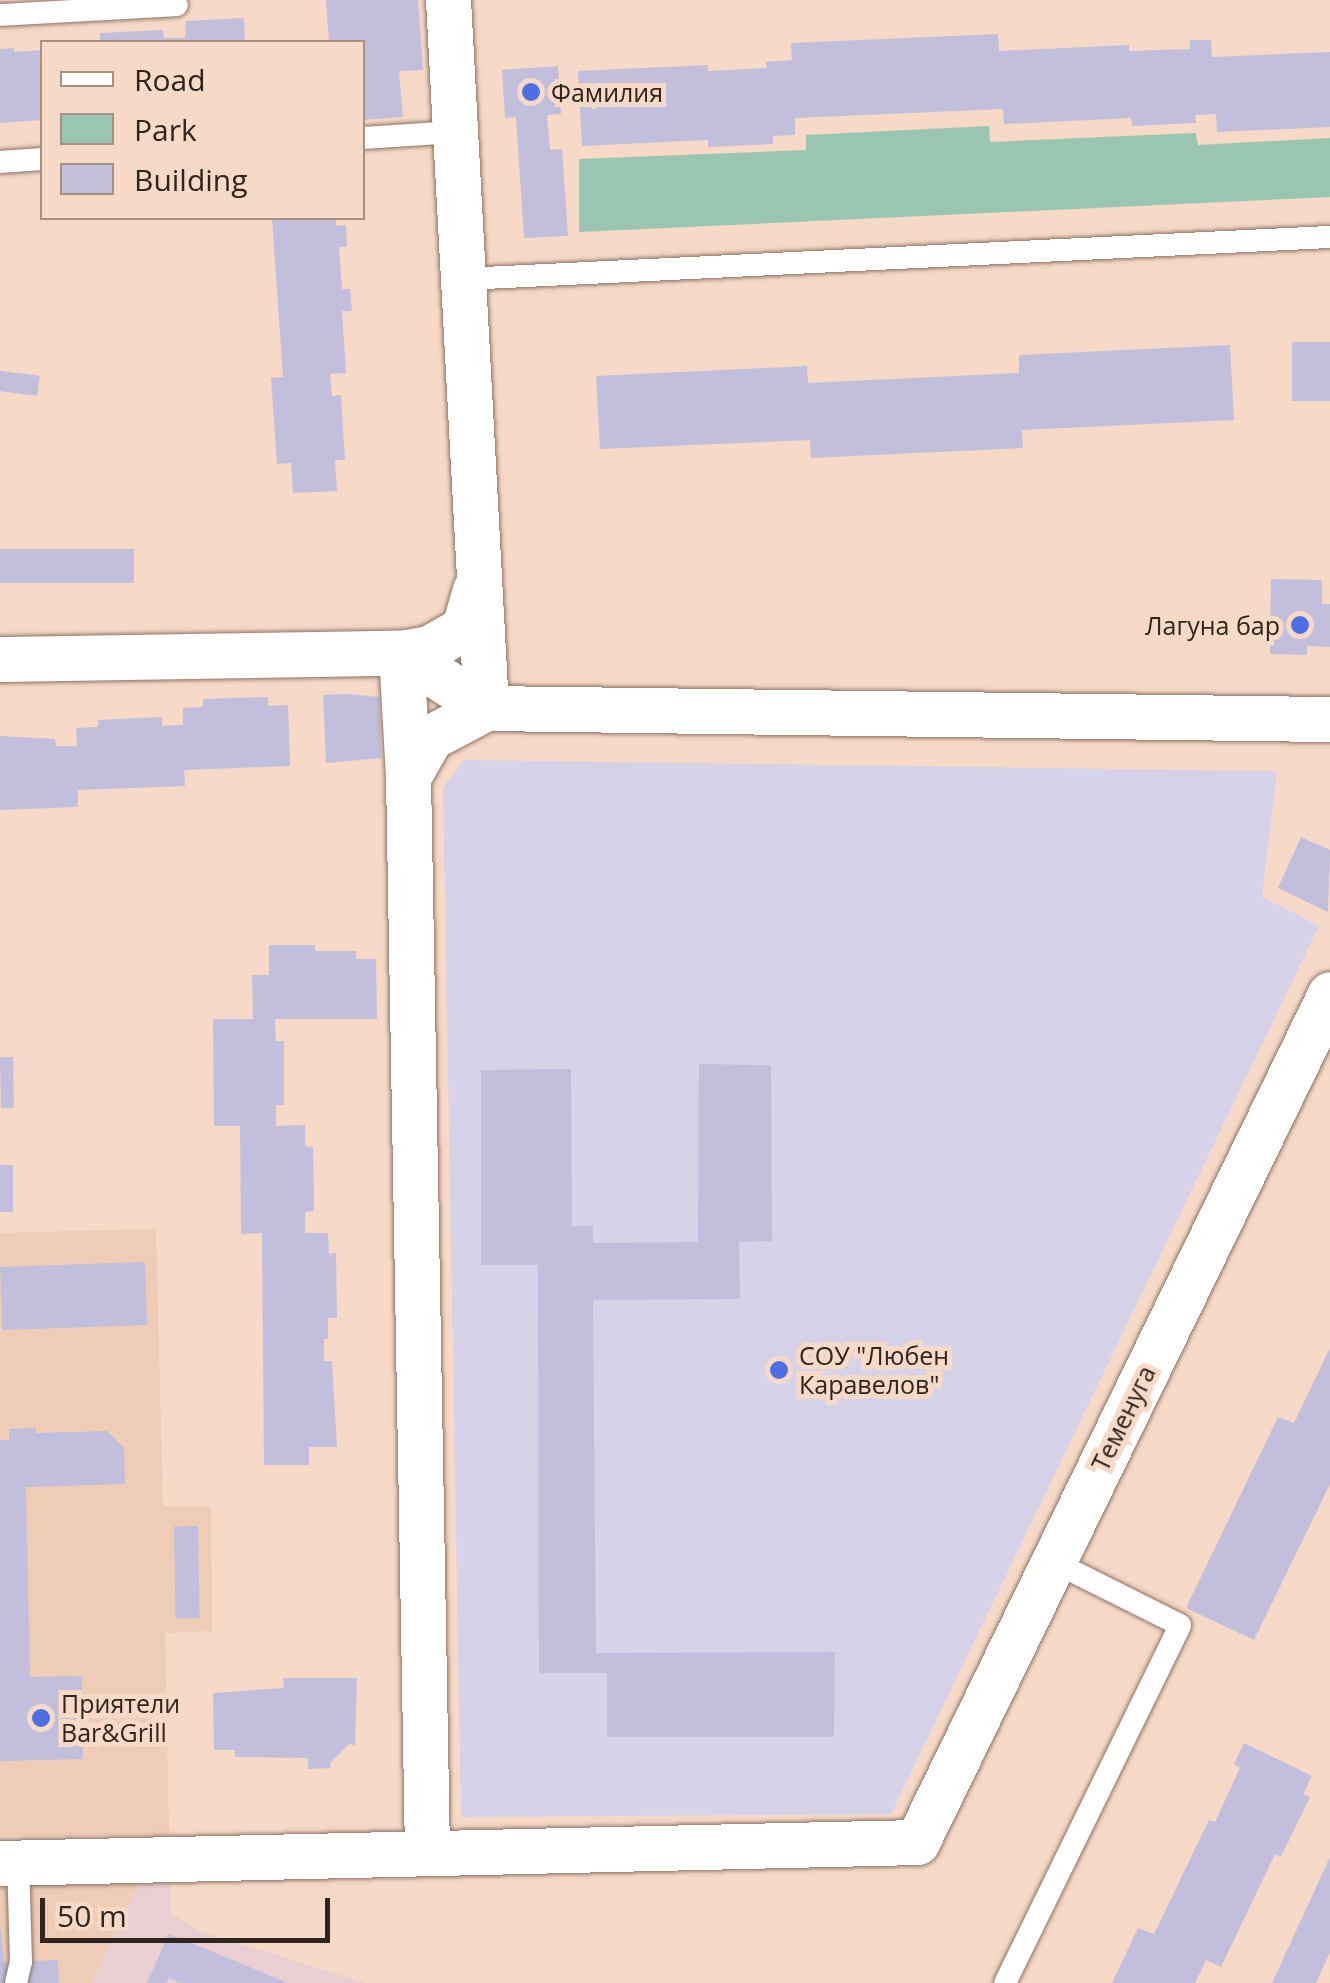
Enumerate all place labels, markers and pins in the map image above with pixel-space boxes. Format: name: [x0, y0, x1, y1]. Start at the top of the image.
place label: Фамилия: [551, 77, 663, 107]
marker: Фамилия: [520, 81, 542, 103]
place label: Лагуна бар: [1145, 610, 1280, 640]
marker: Лагуна бар: [1289, 614, 1311, 636]
place label: СОУ "Любен Каравелов": [799, 1341, 949, 1400]
marker: СОУ "Любен Каравелов": [768, 1359, 790, 1381]
place label: Приятели Bar&Grill: [61, 1689, 180, 1748]
marker: Приятели Bar&Grill: [30, 1707, 52, 1729]

